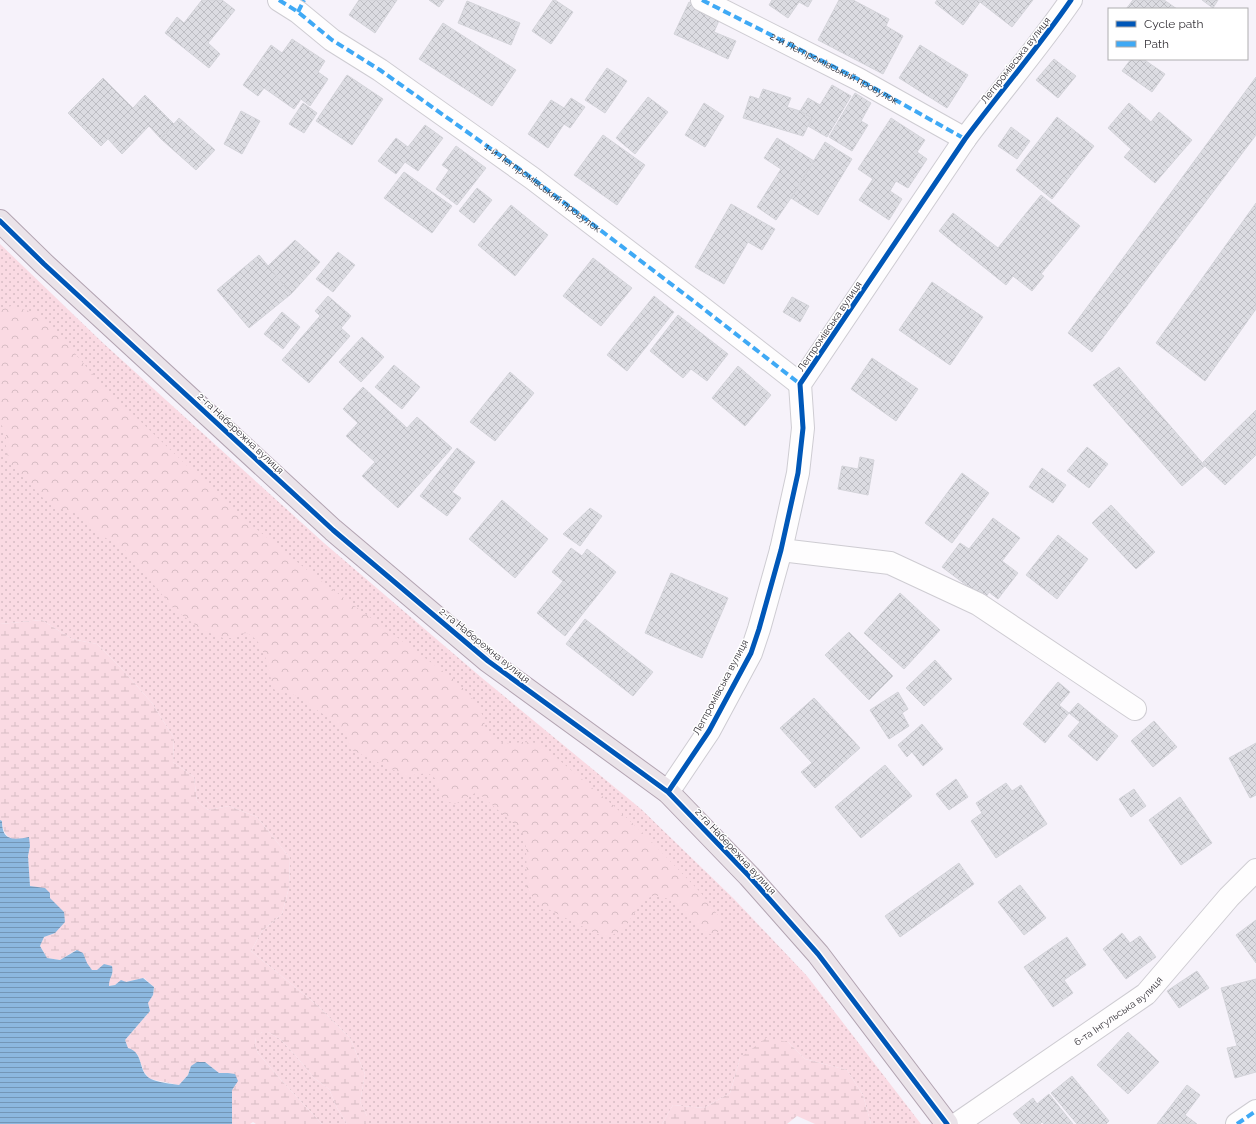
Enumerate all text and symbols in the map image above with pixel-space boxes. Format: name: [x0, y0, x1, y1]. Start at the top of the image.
legend: [1108, 8, 1248, 60]
street label: Легпромівська вулиця: [978, 15, 1052, 106]
text: Cycle path: [1144, 17, 1203, 31]
street label: 2-й Легпромівський провулок: [768, 31, 900, 107]
text: Path: [1144, 37, 1169, 51]
street label: 1-й Легпромівський провулок: [482, 141, 603, 235]
street label: Легпромівська вулиця: [795, 279, 864, 373]
street label: 2-га Набережна вулиця: [195, 391, 286, 476]
street label: 2-га Набережна вулиця: [437, 605, 532, 685]
street label: Легпромівська вулиця: [691, 638, 750, 737]
street label: 2-га Набережна вулиця: [693, 806, 778, 897]
street label: 6-та Інгульська вулиця: [1072, 974, 1165, 1048]

